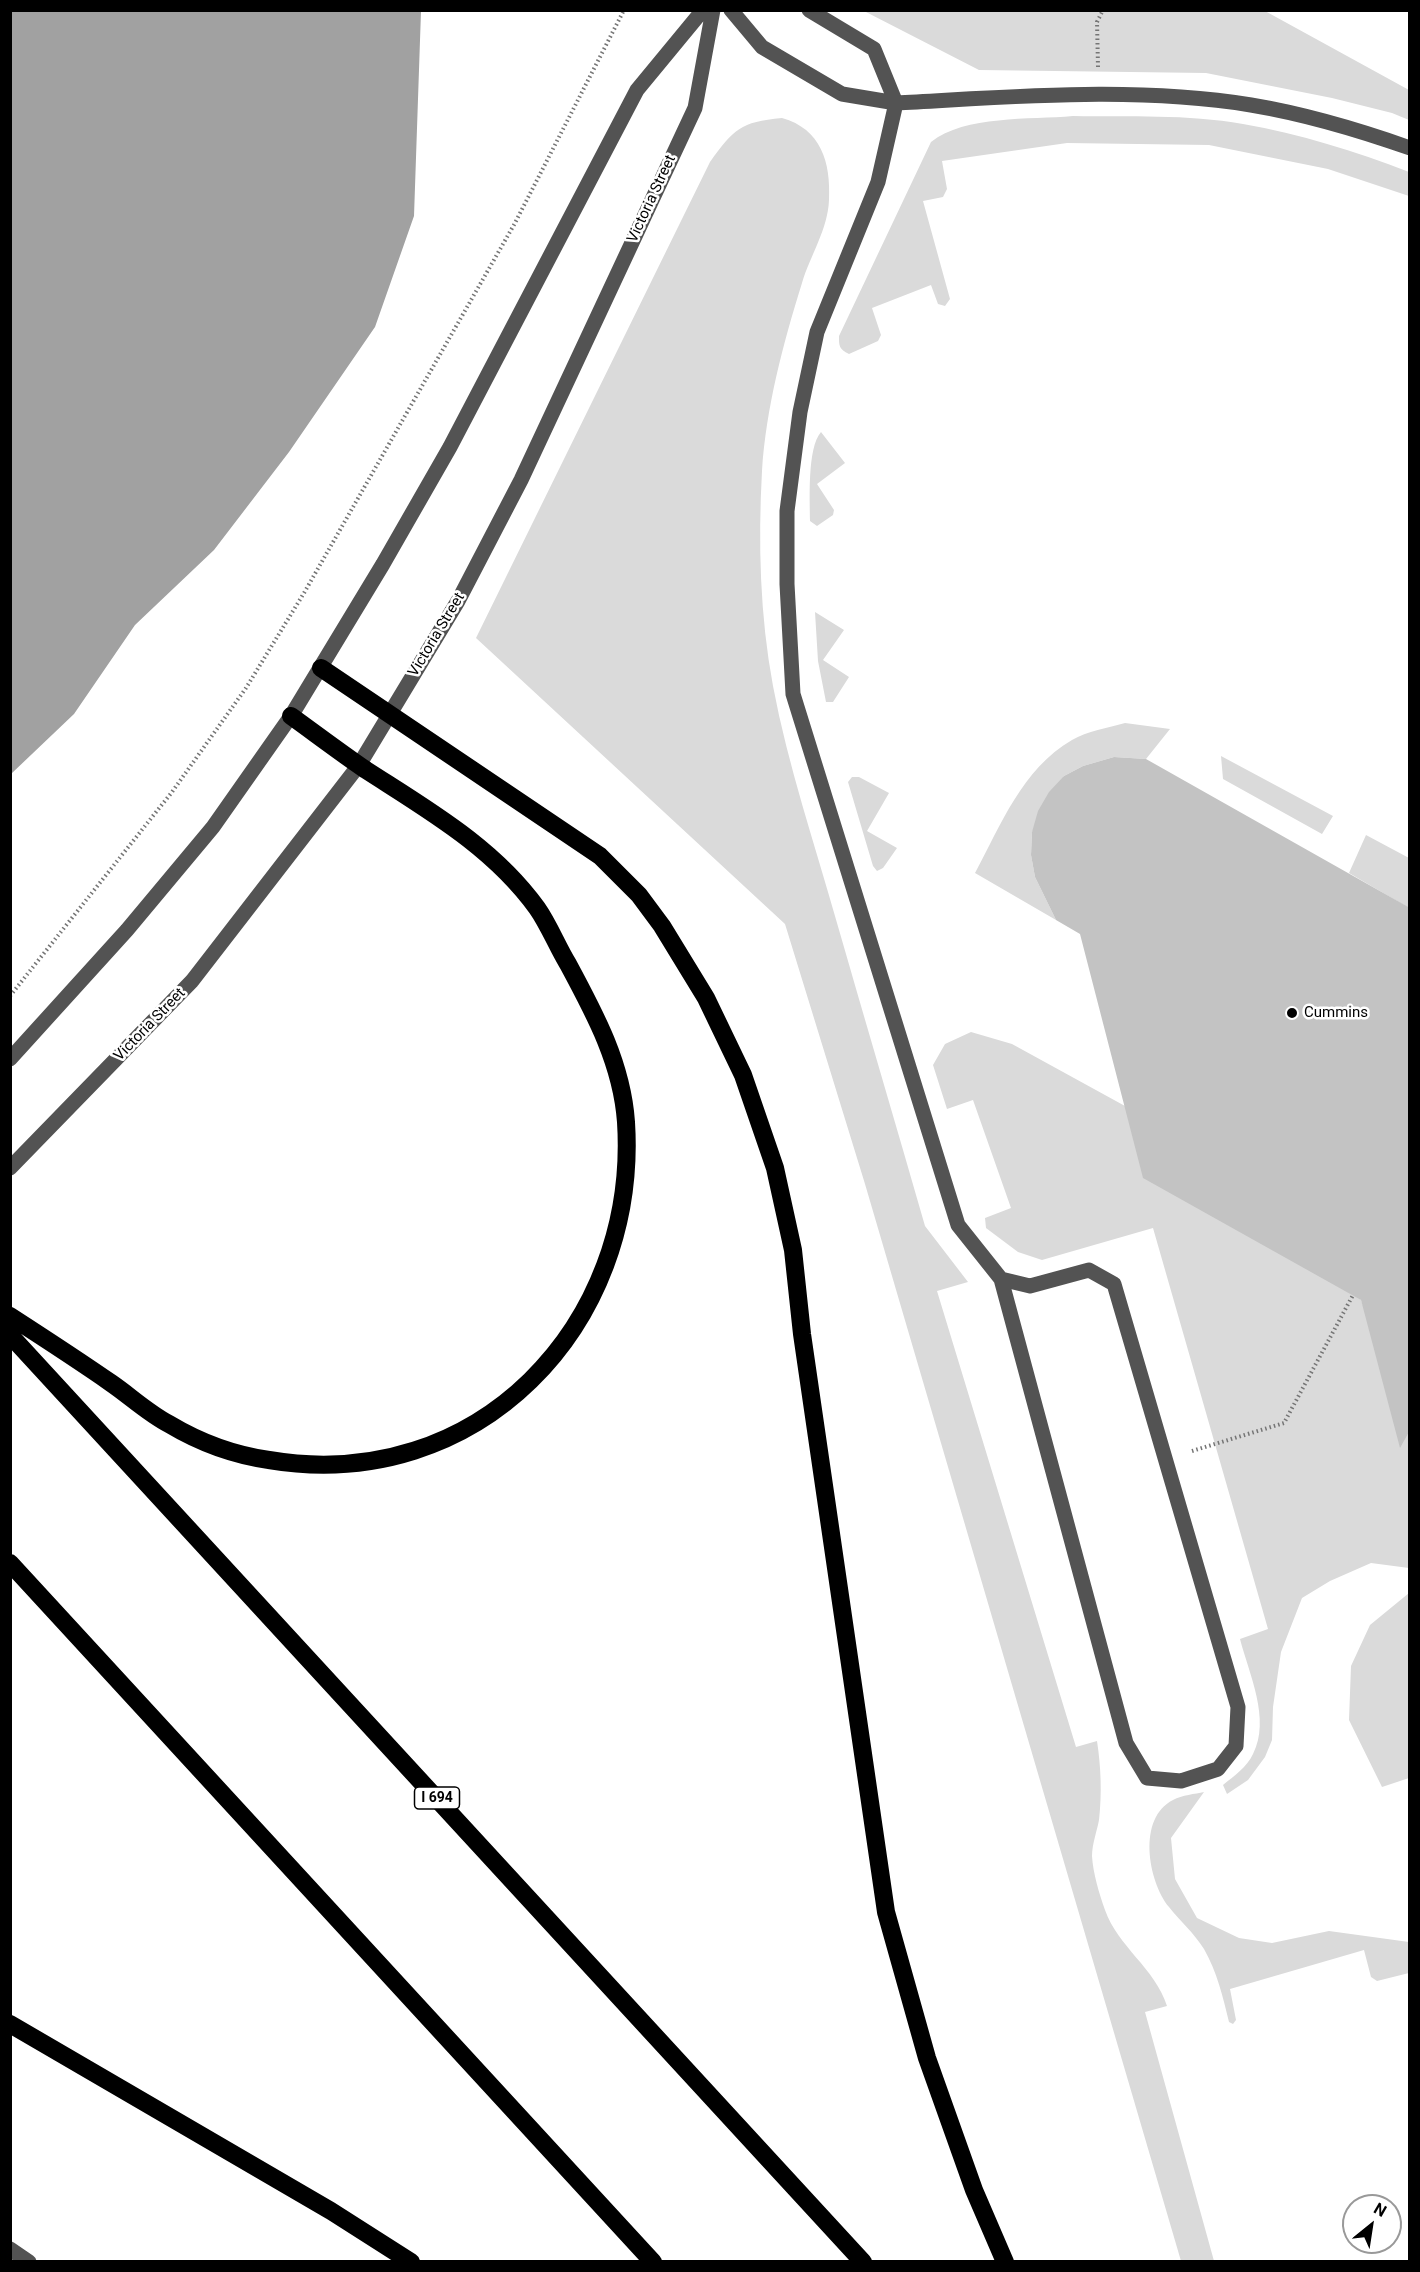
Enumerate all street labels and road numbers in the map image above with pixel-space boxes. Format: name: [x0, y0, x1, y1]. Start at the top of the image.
street label: Victoria Street: [624, 152, 680, 246]
street label: Victoria Street: [405, 590, 469, 680]
street label: Victoria Street: [111, 985, 189, 1065]
road number: I 694: [414, 1787, 460, 1809]

